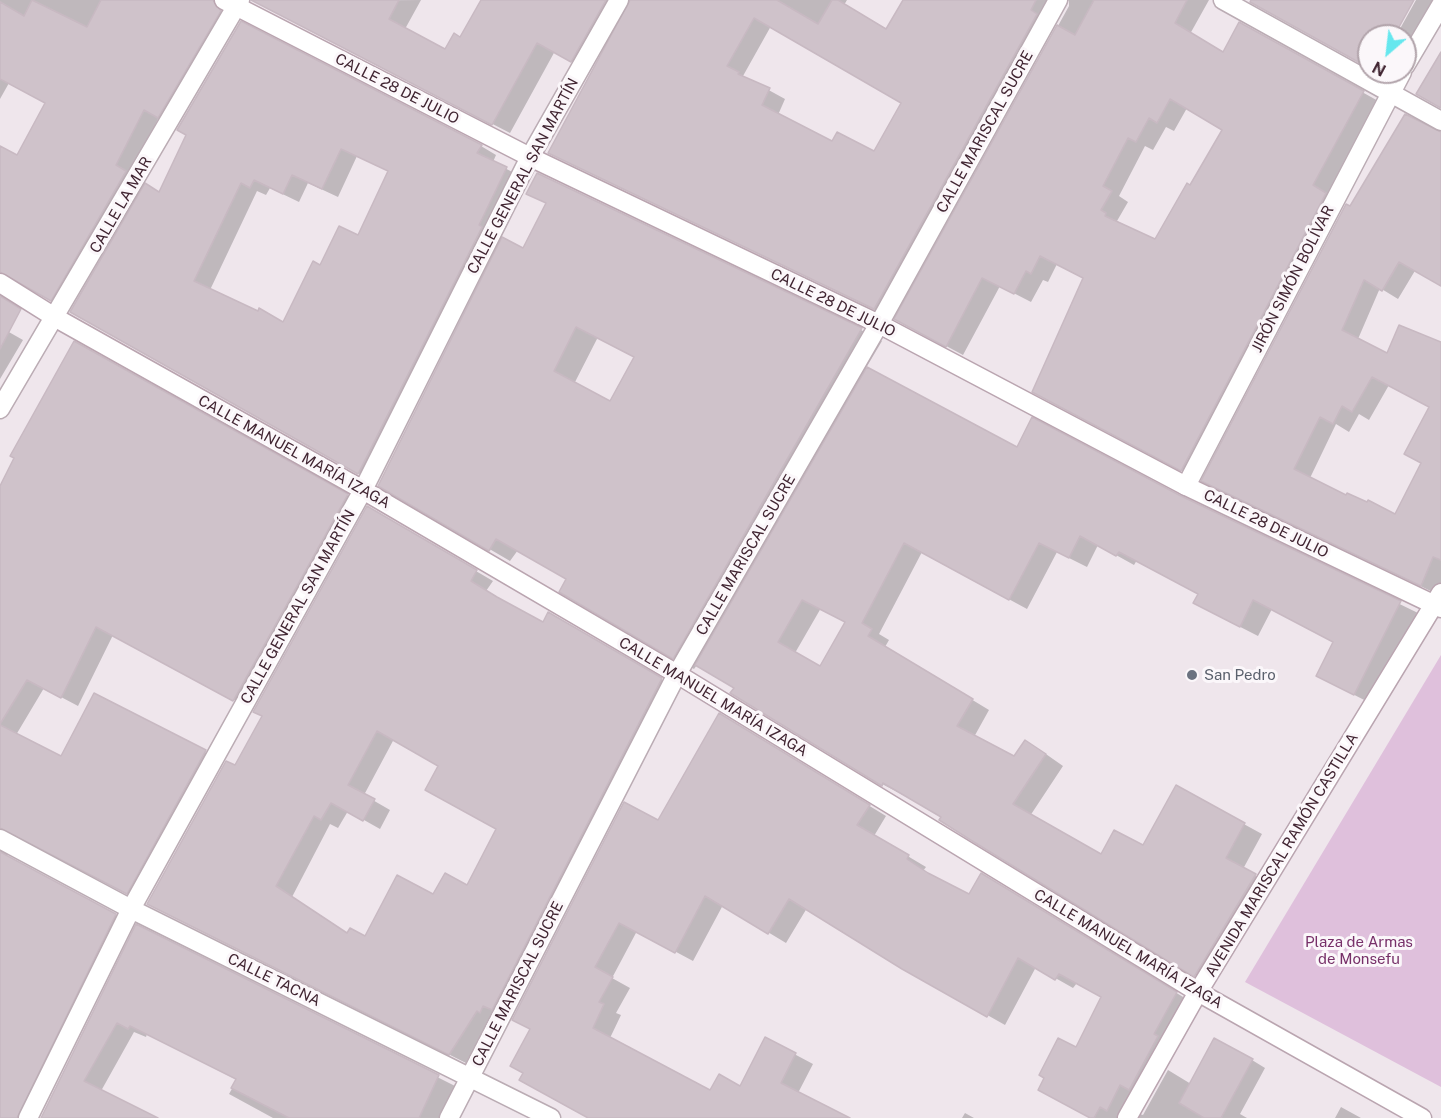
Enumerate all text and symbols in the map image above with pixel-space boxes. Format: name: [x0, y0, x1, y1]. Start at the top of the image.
north arrow: [1357, 24, 1417, 84]
street label: CALLE MARISCAL SUCRE: [933, 48, 1037, 216]
street label: CALLE 28 DE JULIO: [332, 50, 462, 128]
text: N: [1369, 57, 1389, 80]
street label: CALLE GENERAL SAN MARTÍN: [464, 75, 582, 277]
street label: CALLE LA MAR: [86, 154, 156, 256]
street label: JIRÓN SIMÓN BOLÍVAR: [1248, 202, 1338, 356]
street label: CALLE 28 DE JULIO: [768, 265, 898, 341]
street label: CALLE MANUEL MARÍA IZAGA: [195, 392, 393, 512]
street label: CALLE MARISCAL SUCRE: [693, 471, 799, 639]
street label: CALLE 28 DE JULIO: [1201, 486, 1331, 562]
street label: CALLE GENERAL SAN MARTÍN: [237, 507, 359, 707]
street label: CALLE MANUEL MARÍA IZAGA: [615, 633, 811, 761]
place label: San Pedro: [1204, 666, 1276, 684]
marker: San Pedro: [1185, 668, 1199, 682]
street label: AVENIDA MARISCAL RAMÓN CASTILLA: [1202, 730, 1362, 980]
street label: CALLE MANUEL MARÍA IZAGA: [1030, 885, 1226, 1013]
street label: CALLE MARISCAL SUCRE: [469, 899, 567, 1069]
park label: Plaza de Armas de Monsefu: [1305, 933, 1413, 968]
street label: CALLE TACNA: [225, 950, 323, 1010]

